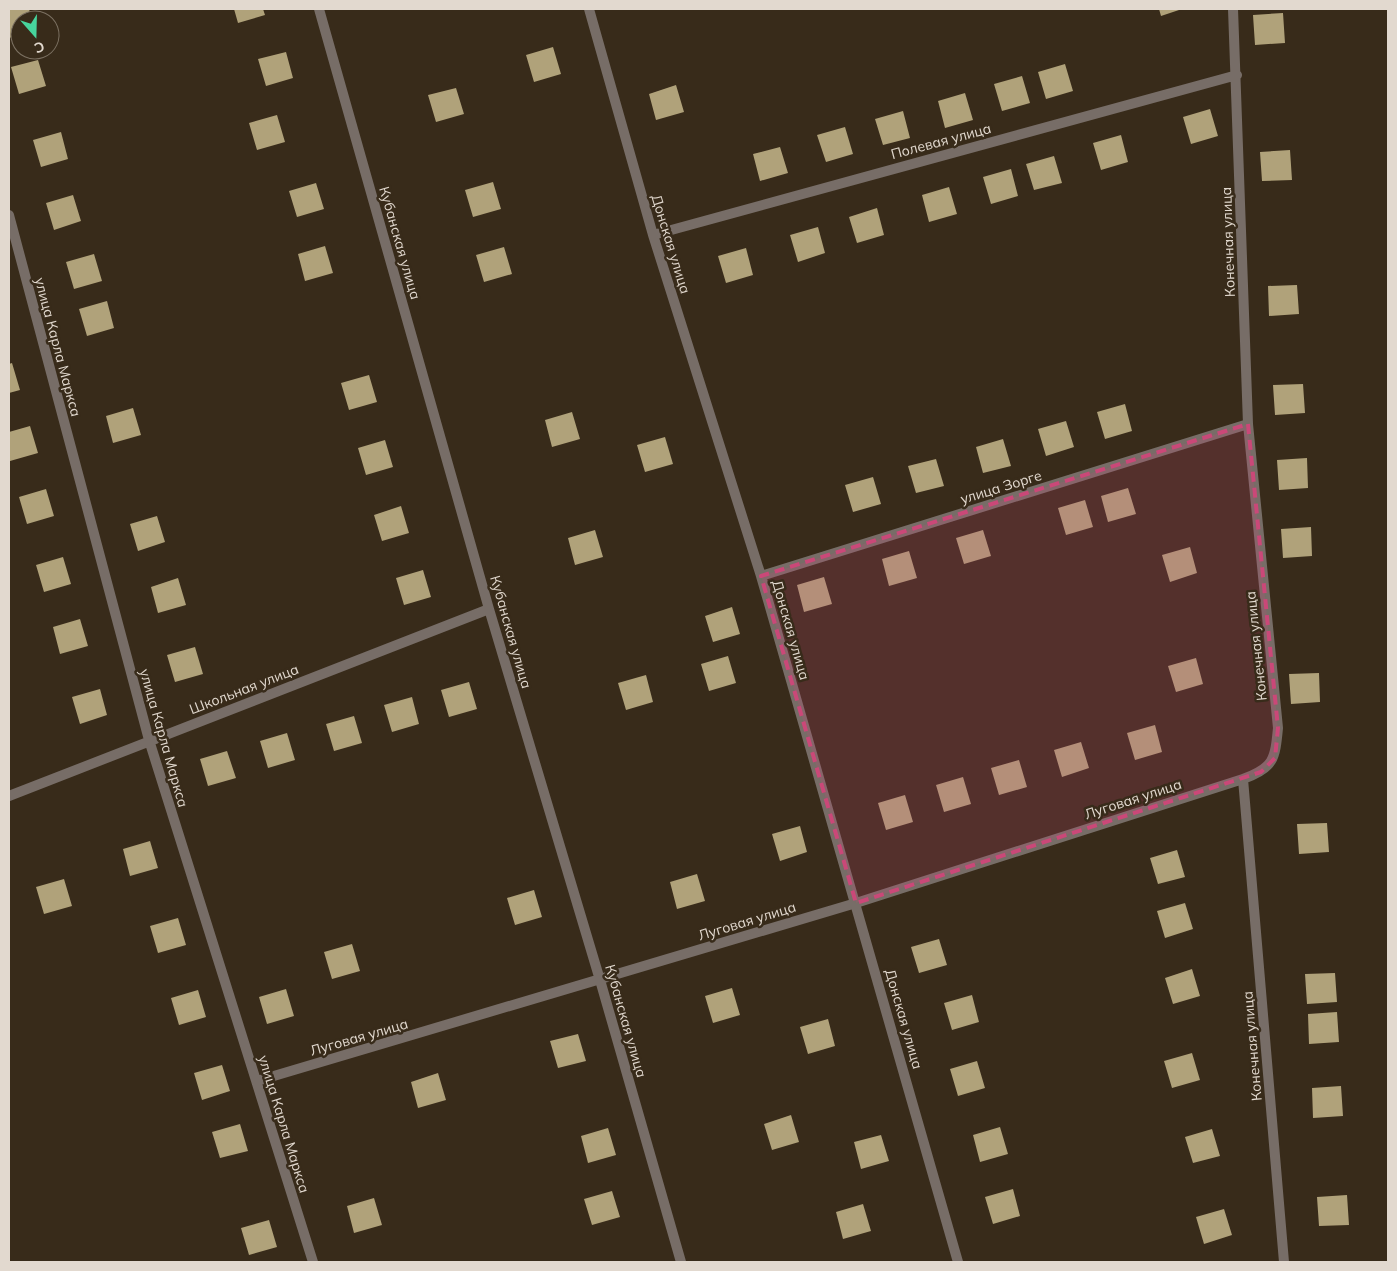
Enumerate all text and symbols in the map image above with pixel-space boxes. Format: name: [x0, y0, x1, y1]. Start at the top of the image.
north arrow: [10, 10, 60, 60]
text: С: [32, 37, 47, 57]
street label: Полевая улица: [889, 119, 993, 163]
street label: Кубанская улица: [375, 184, 425, 302]
street label: Конечная улица: [1217, 187, 1239, 297]
street label: Донская улица: [647, 192, 695, 296]
street label: улица Карла Маркса: [31, 275, 85, 419]
street label: улица Зорге: [958, 466, 1044, 508]
street label: Кубанская улица: [486, 573, 536, 691]
street label: Донская улица: [768, 578, 814, 682]
street label: Конечная улица: [1241, 590, 1271, 702]
street label: Школьная улица: [187, 660, 301, 718]
street label: улица Карла Маркса: [136, 667, 192, 809]
street label: Луговая улица: [1082, 775, 1184, 823]
street label: Луговая улица: [696, 898, 798, 944]
street label: Кубанская улица: [601, 962, 651, 1080]
street label: Донская улица: [881, 967, 927, 1071]
street label: Конечная улица: [1238, 990, 1266, 1102]
street label: Луговая улица: [308, 1014, 410, 1060]
street label: улица Карла Маркса: [254, 1053, 314, 1195]

